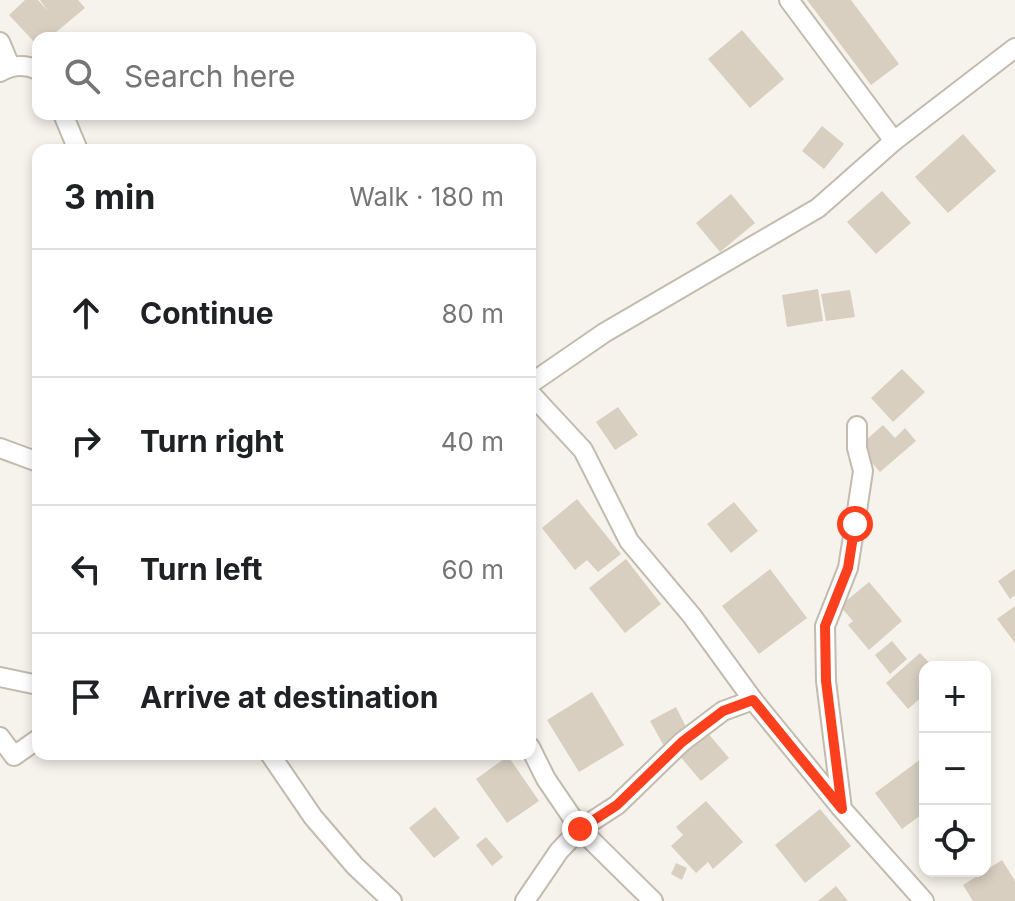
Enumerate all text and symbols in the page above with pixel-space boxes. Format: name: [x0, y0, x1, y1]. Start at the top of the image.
search box: [32, 32, 536, 120]
icon: search: [60, 54, 104, 98]
text: Search here: [124, 58, 296, 94]
text: 3 min: [64, 176, 155, 217]
text: Walk · 180 m: [349, 181, 504, 212]
icon: ahead: [64, 291, 108, 335]
text: Continue: [140, 295, 274, 331]
text: 80 m: [441, 298, 504, 329]
icon: right: [64, 419, 108, 463]
text: Turn right: [140, 423, 284, 459]
text: 40 m: [441, 426, 504, 457]
route start: [837, 506, 873, 542]
icon: left: [64, 547, 108, 591]
text: Turn left: [140, 551, 262, 587]
text: 60 m: [441, 554, 504, 585]
map controls: [919, 661, 991, 877]
button: +: [919, 661, 991, 733]
icon: arrive: [64, 675, 108, 719]
text: Arrive at destination: [140, 679, 438, 715]
button: −: [919, 733, 991, 805]
button: locate: [919, 805, 991, 877]
route end: [562, 811, 598, 847]

